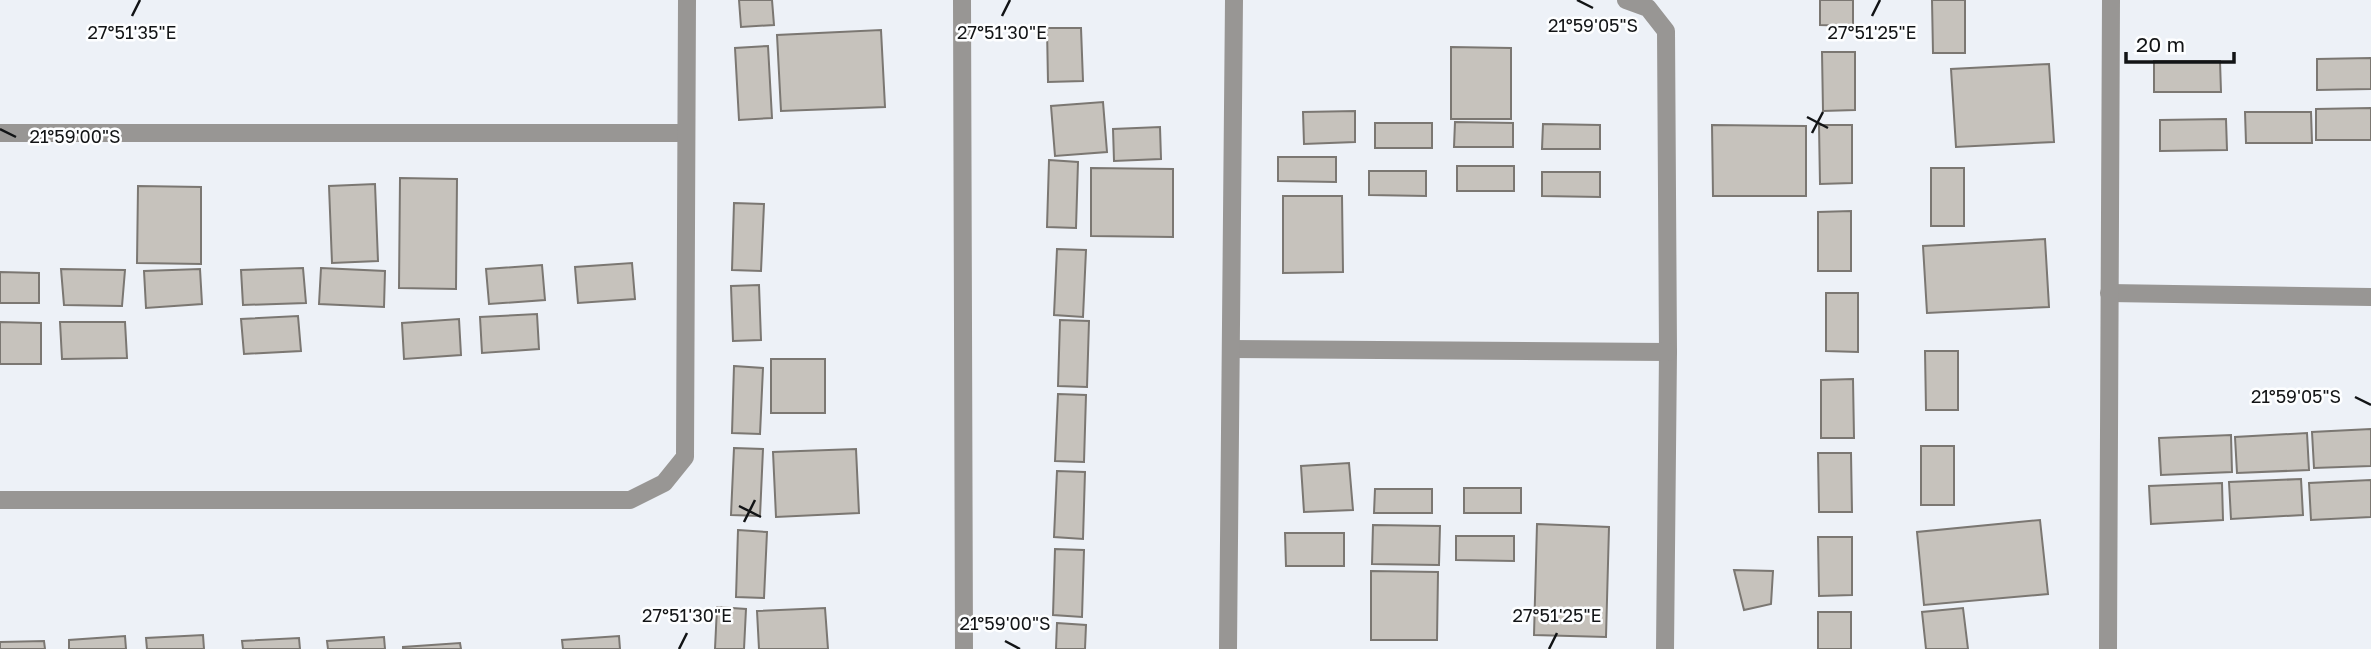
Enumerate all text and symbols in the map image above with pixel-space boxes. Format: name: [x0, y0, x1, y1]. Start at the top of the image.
text: 21°59'05"S: [1548, 14, 1638, 36]
text: 27°51'35"E: [87, 21, 177, 43]
text: 27°51'30"E: [957, 21, 1047, 43]
text: 27°51'25"E: [1827, 21, 1917, 43]
scale bar: [2126, 21, 2234, 65]
text: 20 m: [2136, 31, 2185, 57]
text: 21°59'00"S: [30, 125, 120, 147]
text: 21°59'05"S: [2251, 385, 2341, 407]
text: 27°51'30"E: [642, 604, 732, 626]
text: 27°51'25"E: [1512, 604, 1602, 626]
text: 21°59'00"S: [960, 612, 1050, 634]

